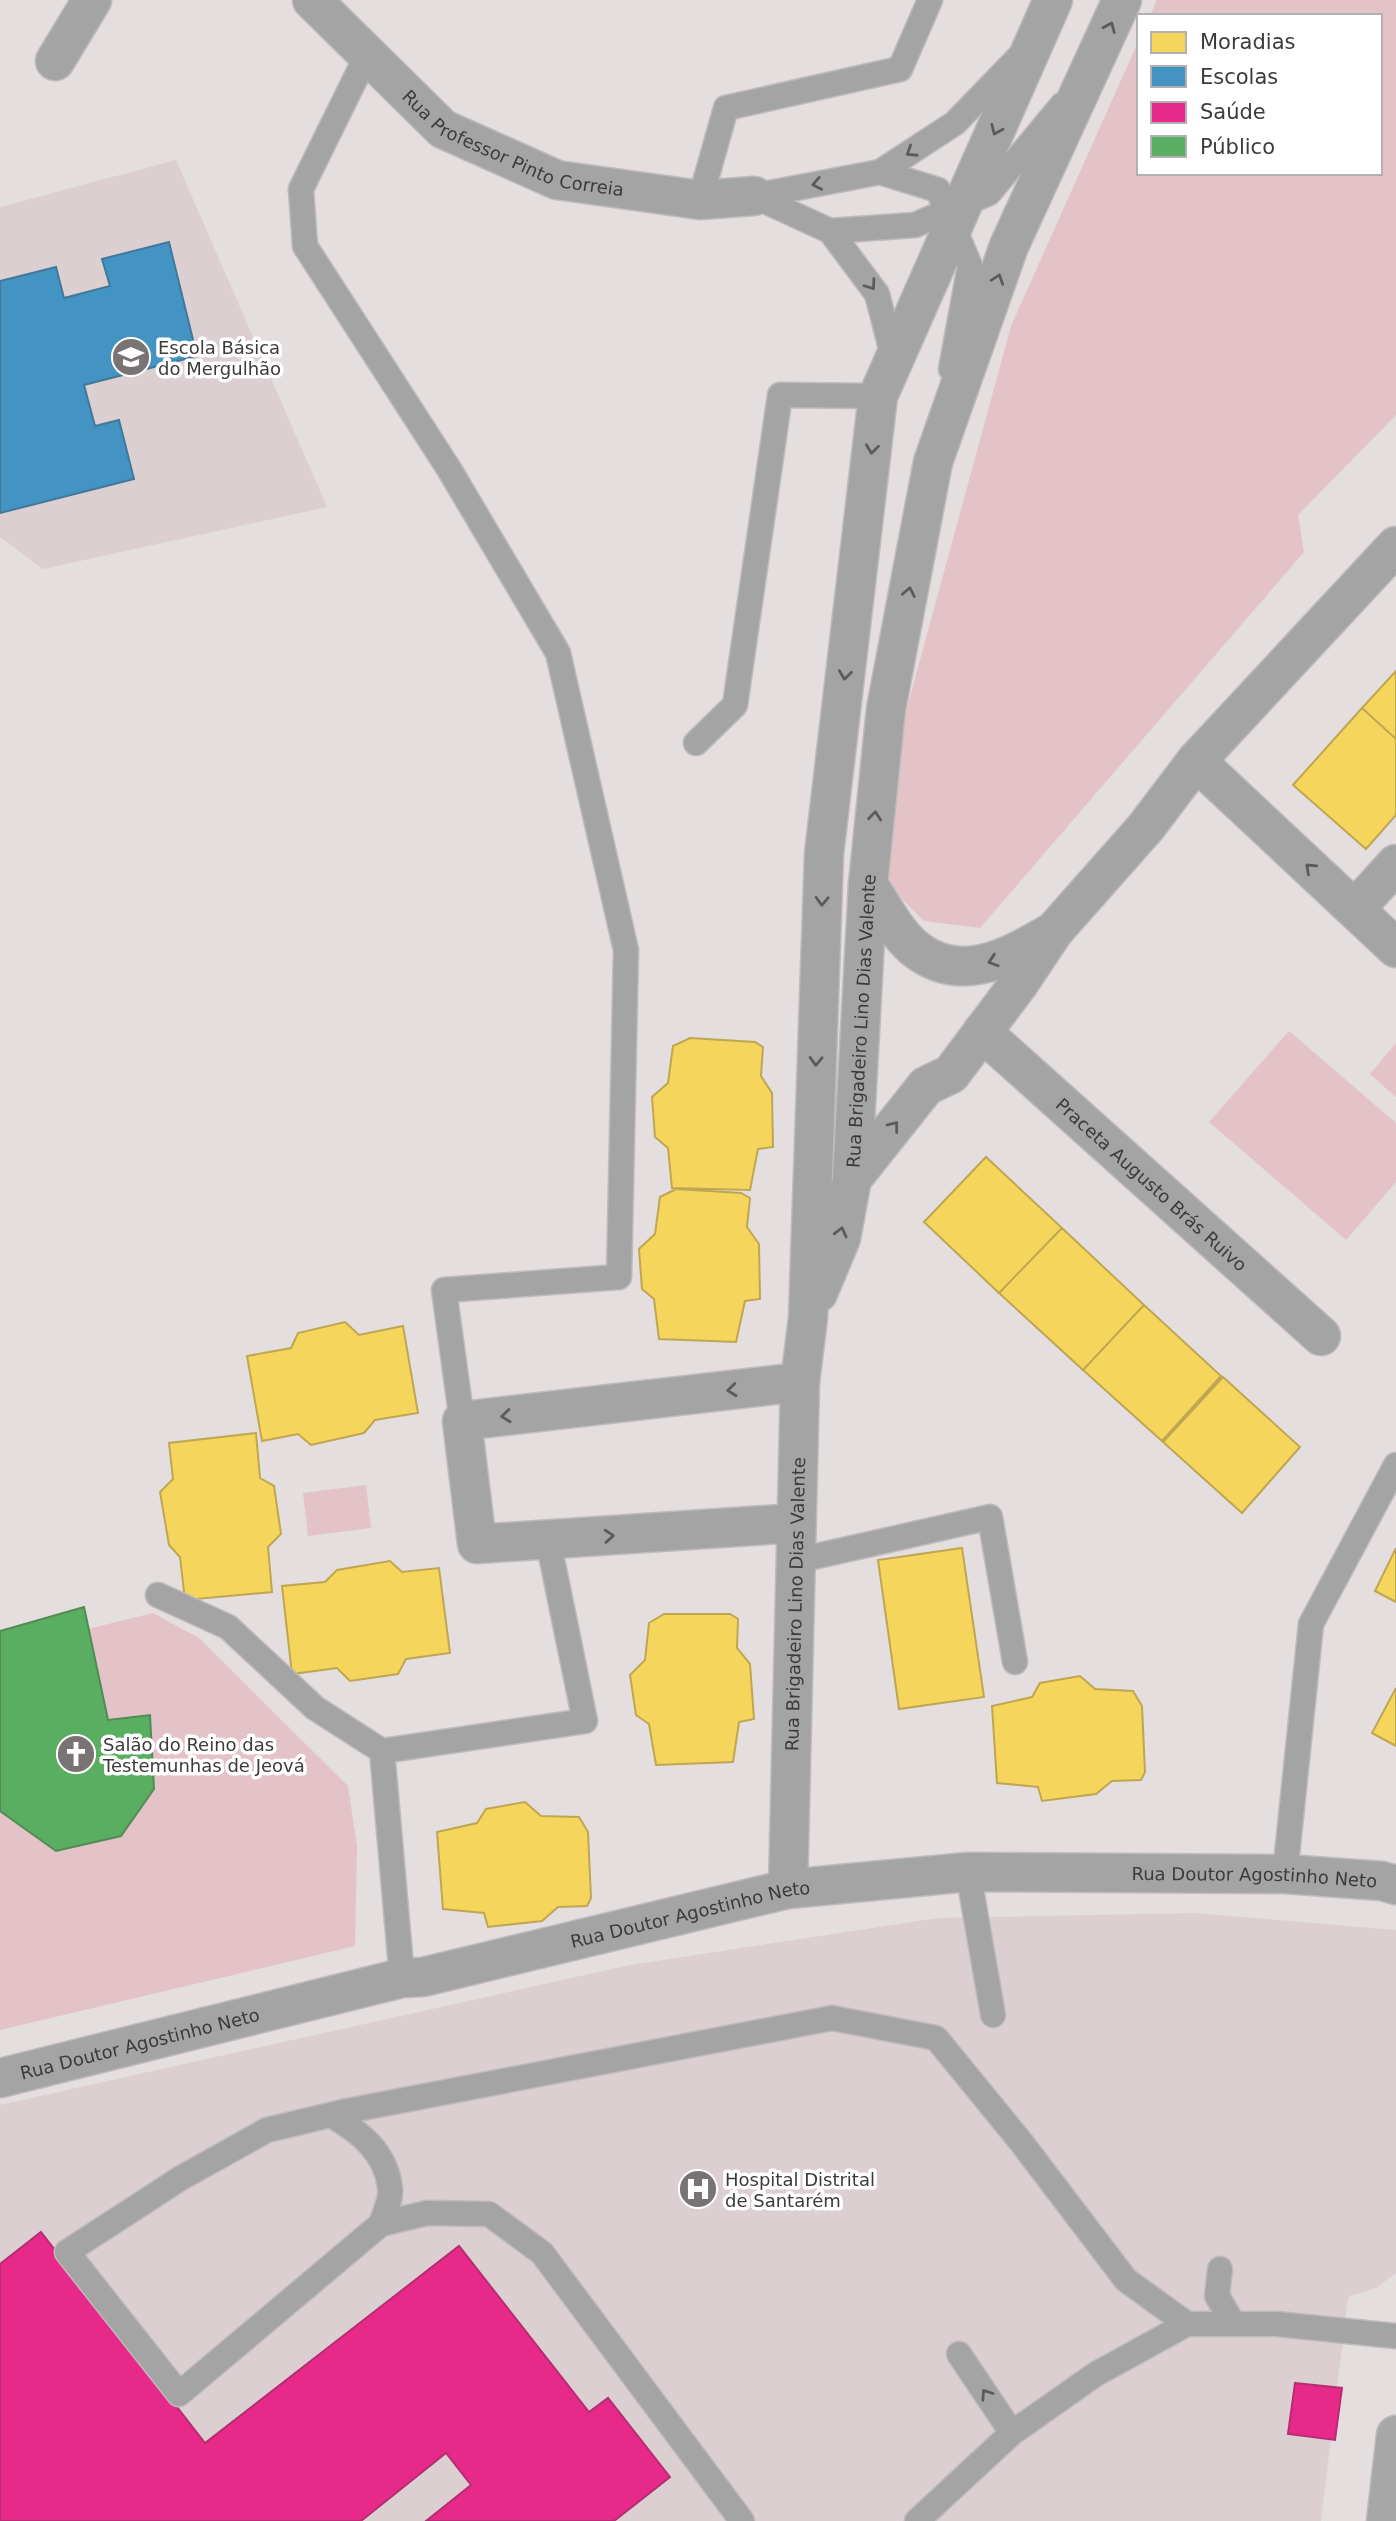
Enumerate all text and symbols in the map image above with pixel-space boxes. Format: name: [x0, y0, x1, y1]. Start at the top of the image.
legend: [1137, 14, 1382, 175]
one-way arrow: [1102, 22, 1116, 34]
text: Moradias: [1200, 30, 1295, 54]
text: Escolas: [1200, 65, 1278, 89]
street label: Rua Professor Pinto Correia: [399, 85, 625, 200]
text: Saúde: [1200, 100, 1266, 124]
one-way arrow: [990, 123, 1004, 135]
text: Público: [1200, 135, 1275, 159]
one-way arrow: [906, 143, 919, 156]
one-way arrow: [811, 176, 823, 191]
one-way arrow: [989, 274, 1003, 286]
one-way arrow: [863, 277, 875, 290]
school or university icon: Escola Básica do Mergulhão: [110, 336, 152, 378]
place label: Escola Básica do Mergulhão: [158, 337, 281, 379]
one-way arrow: [864, 443, 879, 454]
one-way arrow: [901, 586, 916, 598]
one-way arrow: [837, 669, 852, 680]
one-way arrow: [867, 811, 882, 822]
one-way arrow: [1305, 863, 1318, 876]
street label: Rua Brigadeiro Lino Dias Valente: [842, 873, 879, 1168]
one-way arrow: [815, 896, 830, 907]
one-way arrow: [988, 953, 1000, 968]
one-way arrow: [809, 1055, 824, 1066]
street label: Praceta Augusto Brás Ruivo: [1052, 1093, 1252, 1275]
one-way arrow: [886, 1121, 899, 1133]
one-way arrow: [833, 1226, 847, 1238]
one-way arrow: [726, 1382, 737, 1397]
one-way arrow: [500, 1408, 512, 1423]
street label: Rua Brigadeiro Lino Dias Valente: [781, 1457, 809, 1751]
one-way arrow: [604, 1528, 615, 1543]
church icon: Salão do Reino das Testemunhas de Jeová: [55, 1733, 97, 1775]
place label: Salão do Reino das Testemunhas de Jeová: [102, 1734, 305, 1776]
street label: Rua Doutor Agostinho Neto: [1131, 1863, 1378, 1891]
street label: Rua Doutor Agostinho Neto: [568, 1876, 811, 1952]
street label: Rua Doutor Agostinho Neto: [18, 2003, 262, 2083]
hospital icon: Hospital Distrital de Santarém: [677, 2168, 719, 2210]
place label: Hospital Distrital de Santarém: [725, 2169, 875, 2211]
one-way arrow: [981, 2388, 994, 2401]

